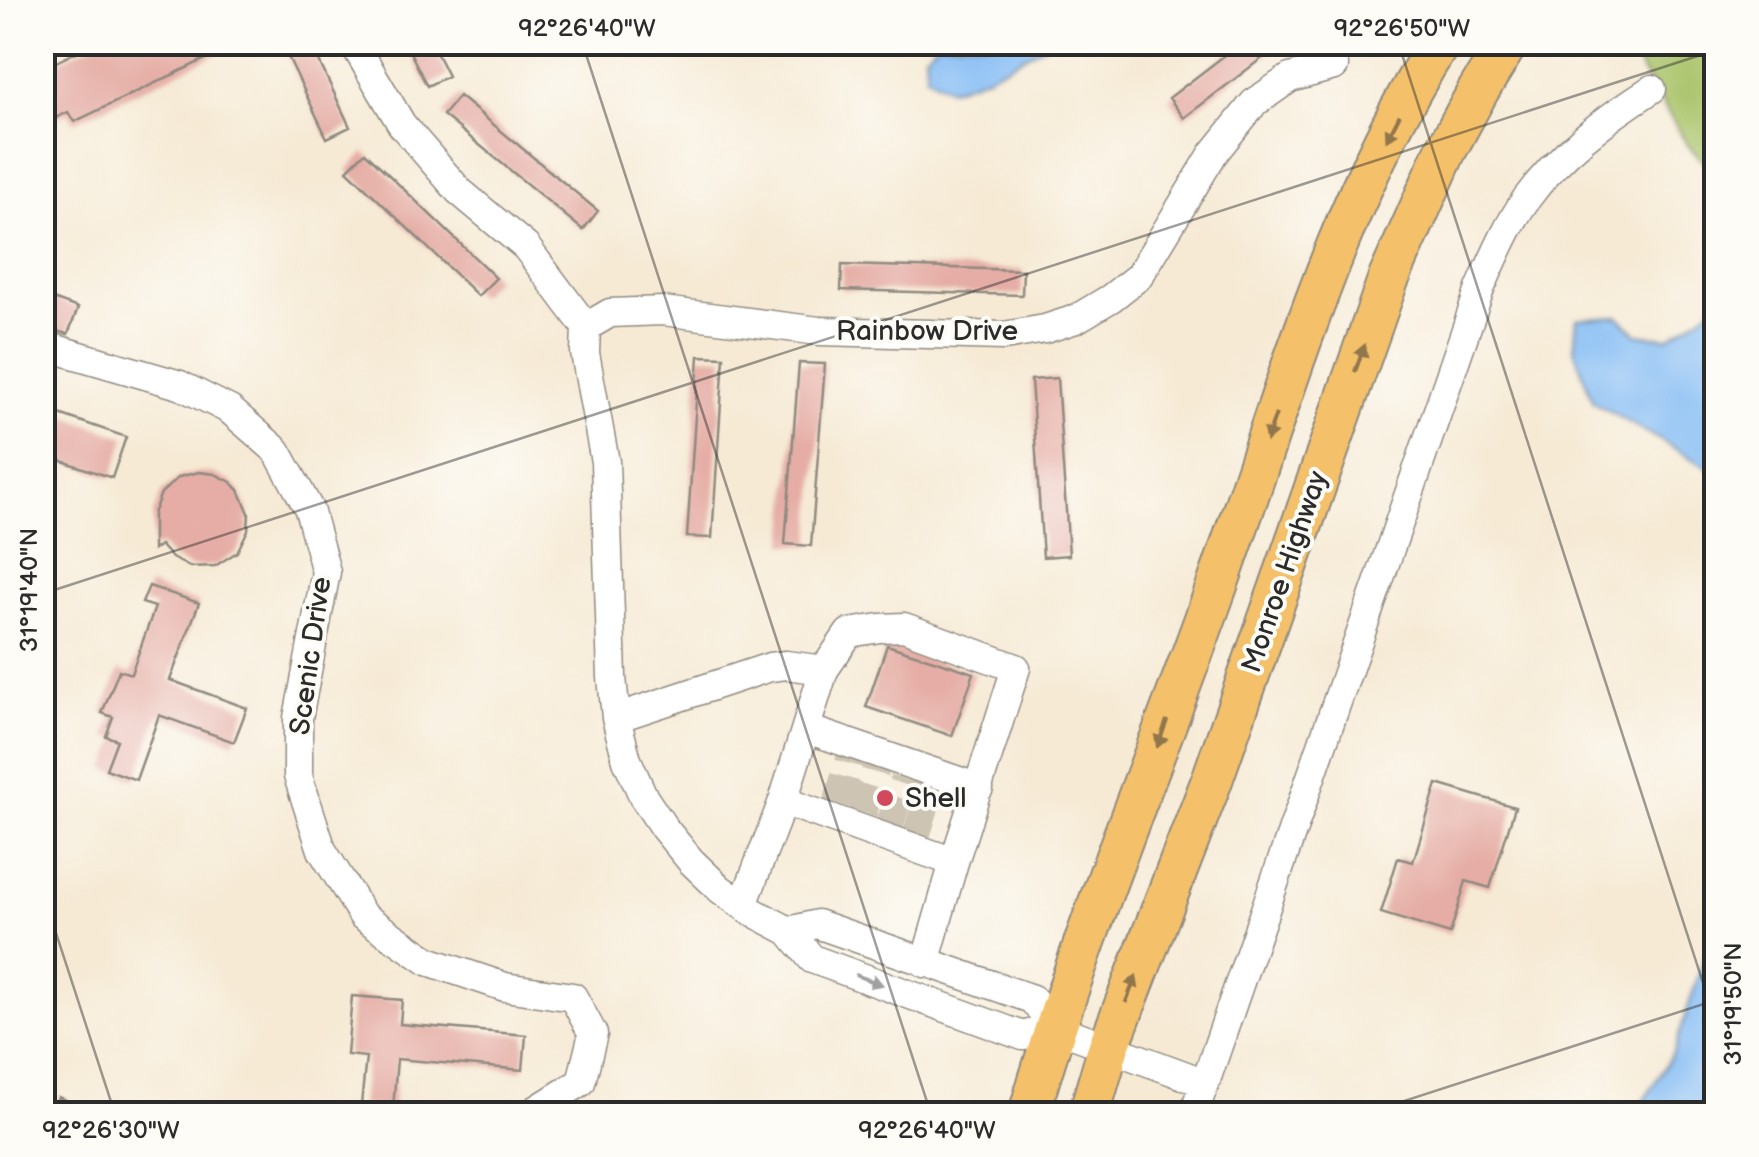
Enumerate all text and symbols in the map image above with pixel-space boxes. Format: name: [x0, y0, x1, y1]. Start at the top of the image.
text: 92°26'40"W: [518, 13, 656, 44]
text: 92°26'50"W: [1334, 13, 1471, 44]
one-way arrow: [1385, 113, 1402, 142]
street label: Rainbow Drive: [836, 315, 1018, 348]
one-way arrow: [1353, 343, 1368, 373]
one-way arrow: [1263, 414, 1278, 444]
street label: Monroe Highway: [1235, 467, 1335, 677]
text: 31°19'40"N: [14, 528, 45, 652]
street label: Scenic Drive: [284, 575, 338, 737]
one-way arrow: [1154, 720, 1169, 750]
place label: Shell: [905, 782, 967, 815]
marker: Shell: [874, 787, 896, 809]
text: 31°19'50"N: [1718, 942, 1749, 1066]
one-way arrow: [855, 973, 885, 988]
one-way arrow: [1123, 973, 1139, 1003]
text: 92°26'30"W: [42, 1115, 180, 1146]
text: 92°26'40"W: [858, 1115, 996, 1146]

